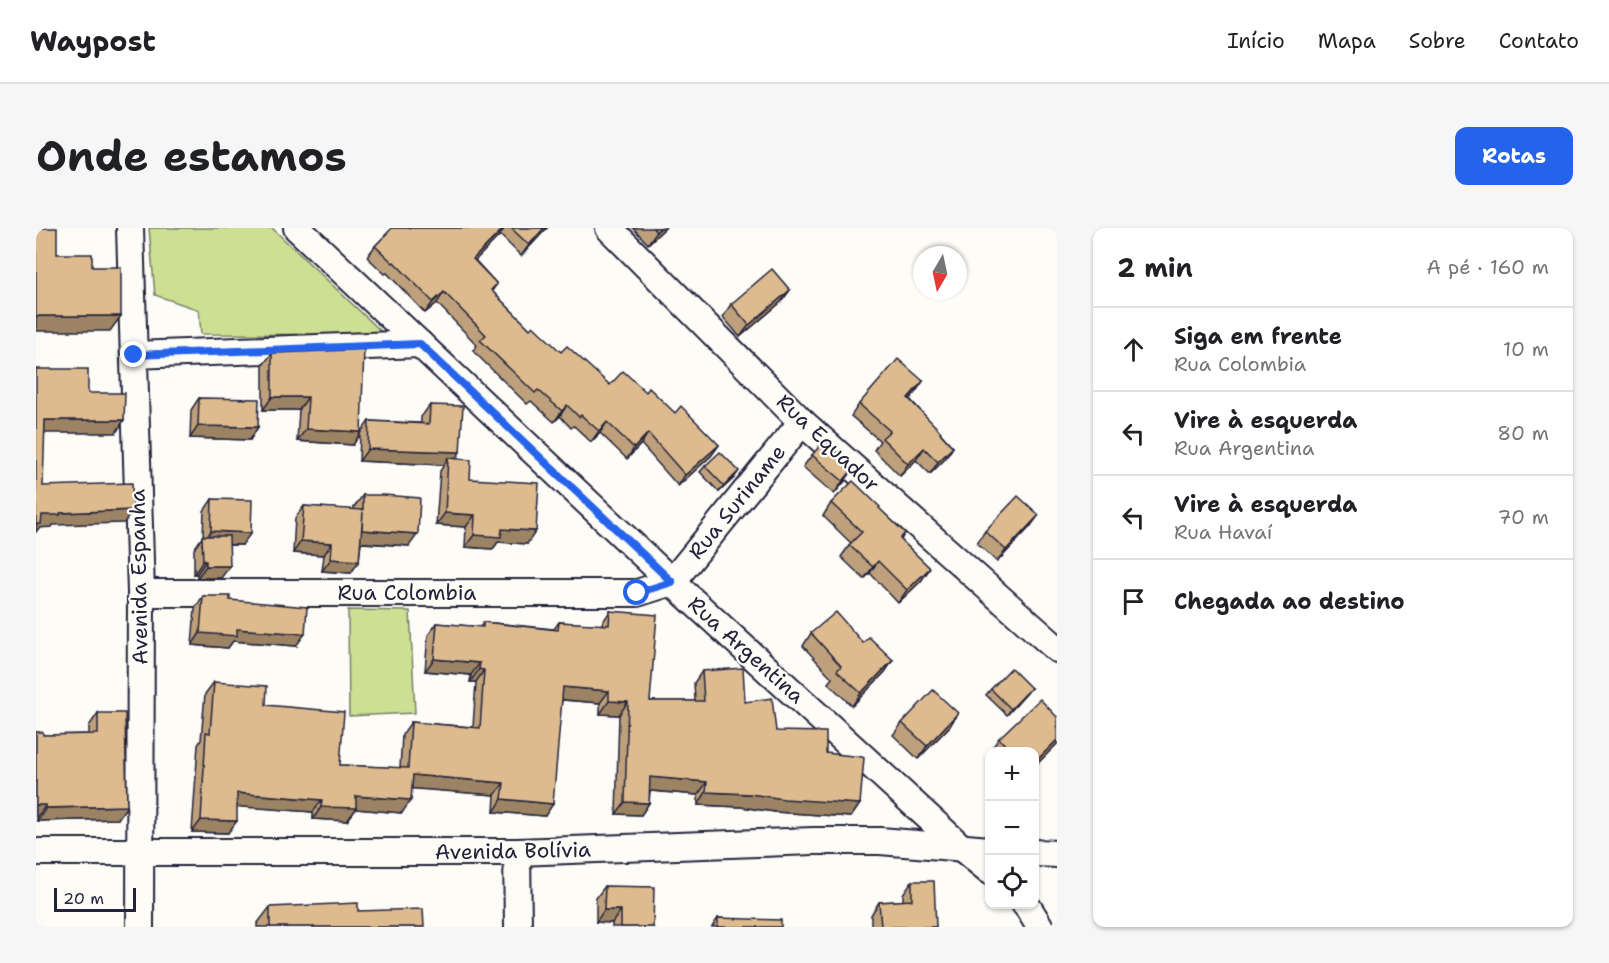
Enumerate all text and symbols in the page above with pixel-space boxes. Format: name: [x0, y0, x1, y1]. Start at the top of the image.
text: Waypost: [30, 22, 156, 60]
text: Início: [1227, 27, 1285, 55]
text: Mapa: [1318, 27, 1376, 55]
text: Sobre: [1409, 27, 1466, 55]
text: Contato: [1499, 27, 1579, 55]
button: Rotas: [1455, 127, 1573, 185]
text: Onde estamos: [36, 128, 347, 184]
north arrow: [913, 246, 967, 300]
text: 2 min: [1117, 250, 1193, 285]
text: A pé · 160 m: [1427, 254, 1549, 280]
text: Siga em frente: [1174, 322, 1342, 351]
icon: ahead: [1117, 333, 1150, 366]
text: 10 m: [1503, 336, 1549, 362]
route end: [120, 341, 146, 367]
text: Rua Colombia: [1174, 351, 1306, 377]
street label: Rua Equador: [770, 388, 886, 498]
text: Vire à esquerda: [1174, 406, 1357, 435]
icon: left: [1117, 417, 1150, 450]
text: 80 m: [1497, 420, 1549, 446]
text: Rua Argentina: [1174, 435, 1314, 461]
street label: Rua Suriname: [682, 439, 792, 565]
street label: Avenida Espanha: [123, 489, 155, 665]
text: Vire à esquerda: [1174, 490, 1357, 519]
icon: left: [1117, 501, 1150, 534]
text: 70 m: [1497, 504, 1549, 530]
text: Rua Havaí: [1174, 519, 1272, 545]
street label: Rua Colombia: [338, 579, 476, 607]
route start: [623, 579, 649, 605]
icon: arrive: [1117, 585, 1150, 618]
text: Chegada ao destino: [1174, 587, 1405, 616]
street label: Rua Argentina: [682, 590, 810, 710]
map controls: [985, 747, 1039, 909]
button: +: [985, 747, 1039, 801]
button: −: [985, 801, 1039, 855]
street label: Avenida Bolívia: [435, 836, 591, 866]
button: locate: [985, 855, 1039, 909]
scale bar: [54, 885, 136, 912]
text: 20 m: [63, 888, 104, 909]

